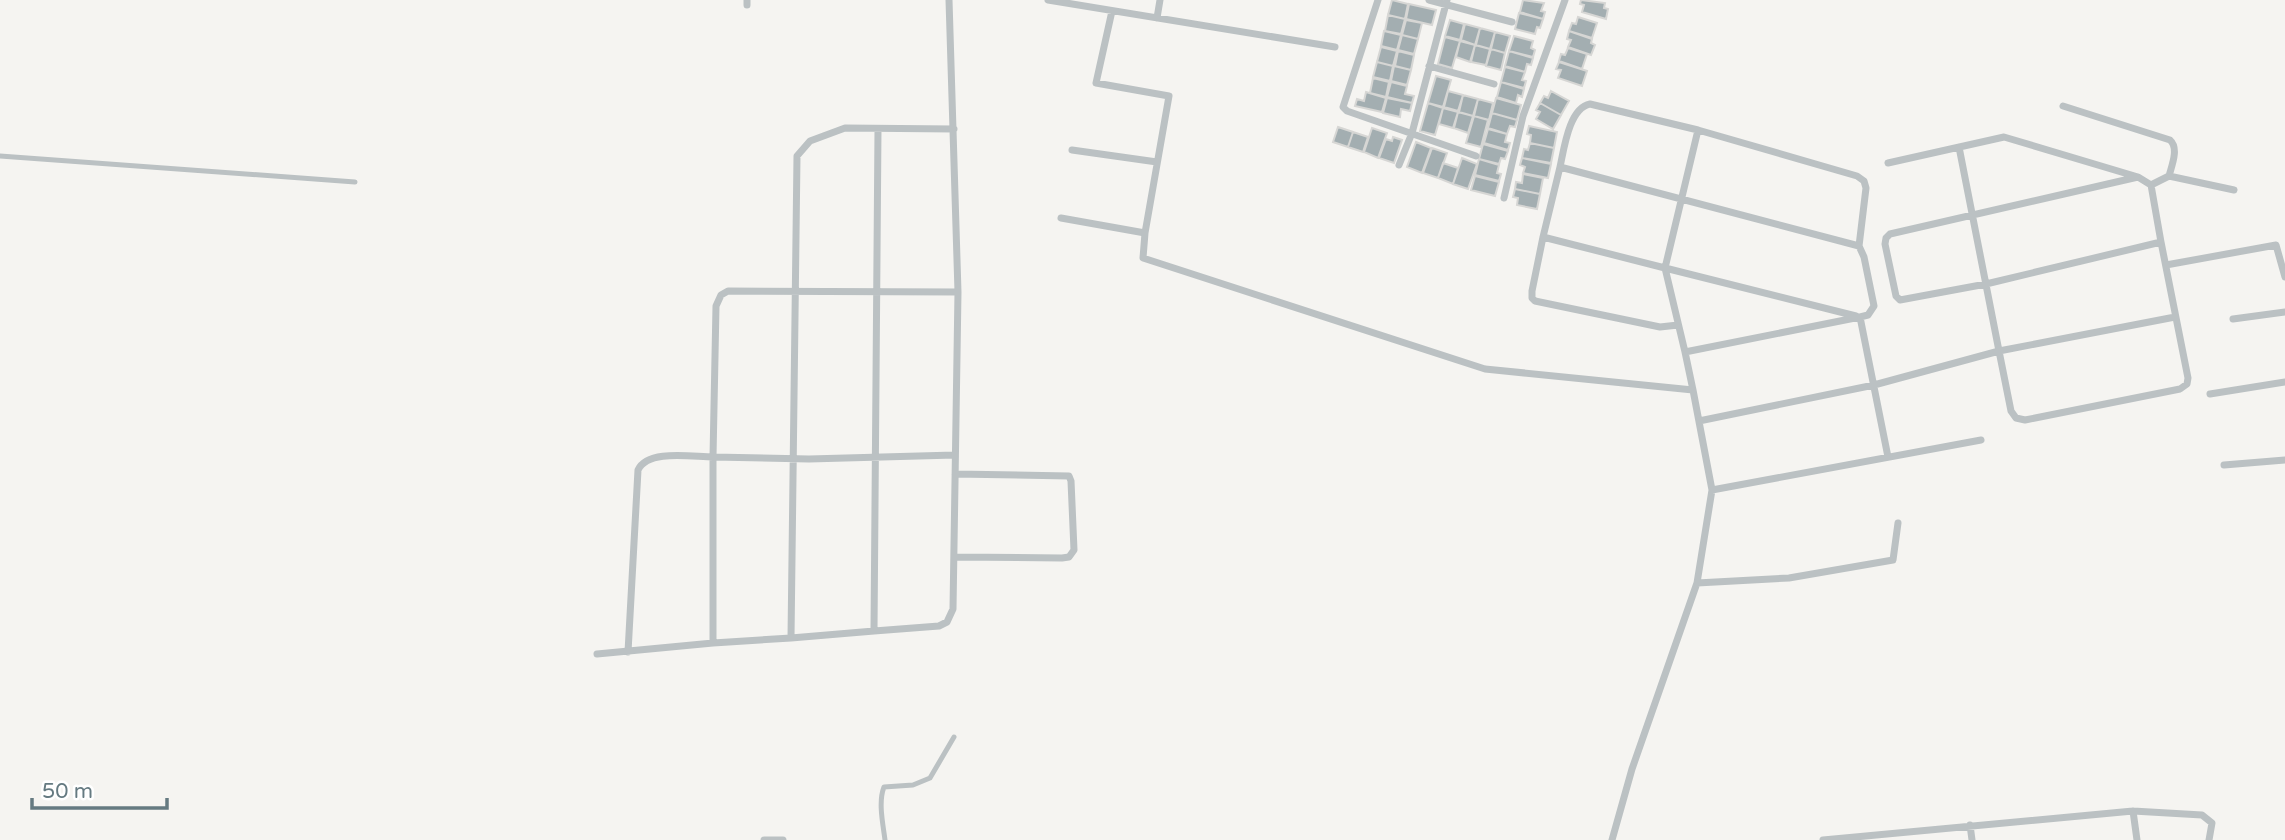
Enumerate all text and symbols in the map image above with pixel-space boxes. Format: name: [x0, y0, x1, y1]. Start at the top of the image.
scale bar: [32, 766, 166, 810]
text: 50 m: [42, 779, 93, 804]

